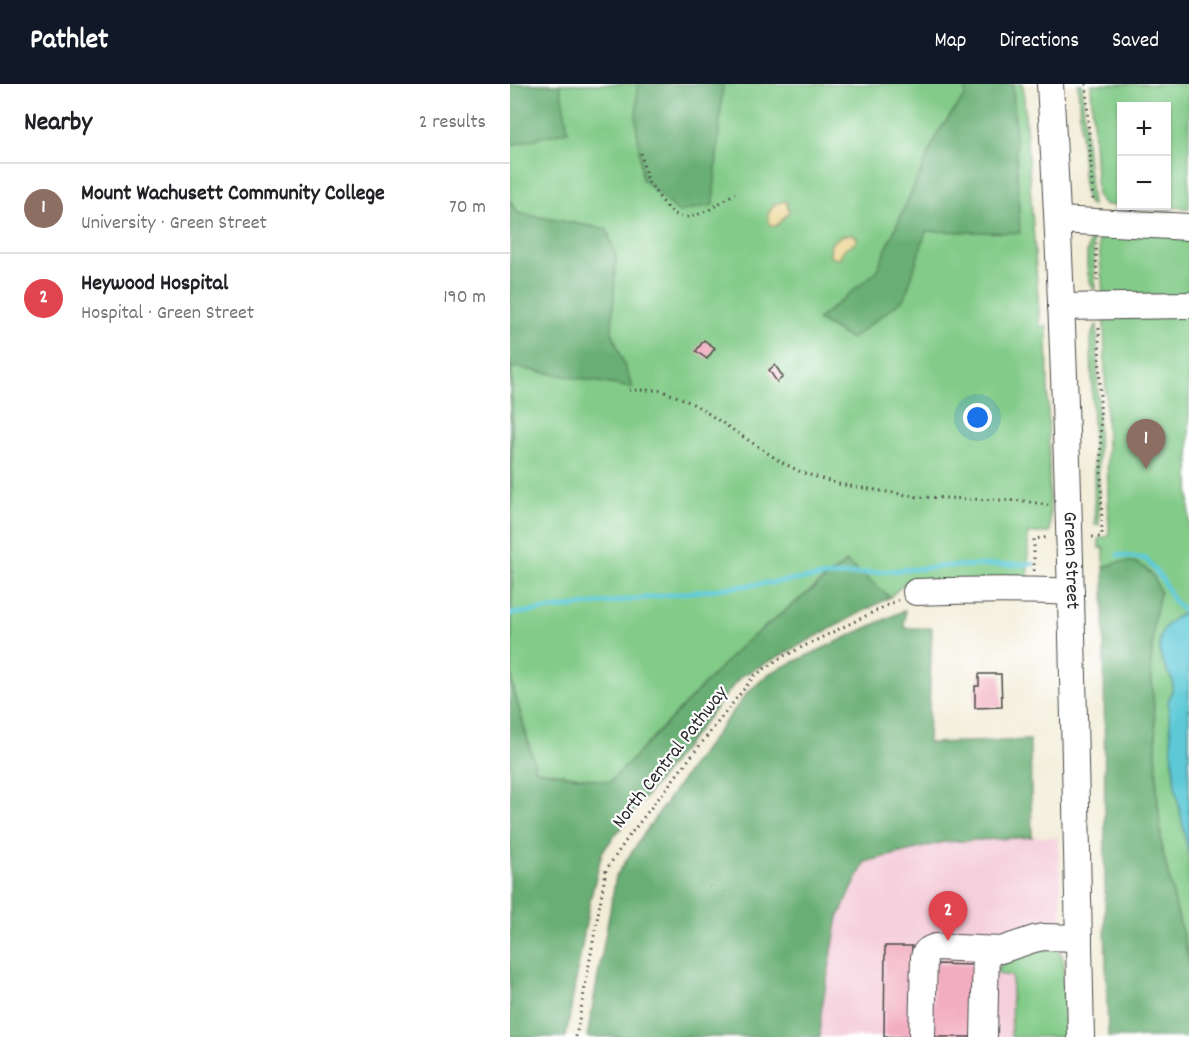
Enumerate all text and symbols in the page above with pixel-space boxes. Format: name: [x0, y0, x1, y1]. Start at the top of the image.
text: Pathlet: [30, 22, 108, 62]
text: Map: [935, 27, 966, 57]
text: Directions: [999, 27, 1079, 57]
text: Saved: [1112, 27, 1159, 57]
map controls: [1117, 102, 1171, 210]
button: +: [1117, 102, 1171, 156]
text: Nearby: [24, 105, 92, 142]
text: 2 results: [419, 109, 486, 137]
button: −: [1117, 156, 1171, 210]
text: Mount Wachusett Community College: [81, 179, 385, 210]
text: 1: [41, 194, 46, 222]
text: 70 m: [449, 194, 486, 222]
text: University · Green Street: [81, 210, 267, 238]
text: Heywood Hospital: [81, 269, 228, 300]
text: 2: [39, 284, 48, 312]
text: 190 m: [443, 284, 486, 312]
text: Hospital · Green Street: [81, 300, 254, 328]
your location: [963, 403, 992, 432]
pin: 1: [1126, 420, 1166, 469]
street label: Green Street: [1055, 511, 1085, 610]
street label: North Central Pathway: [606, 680, 736, 835]
pin: 2: [928, 892, 968, 941]

